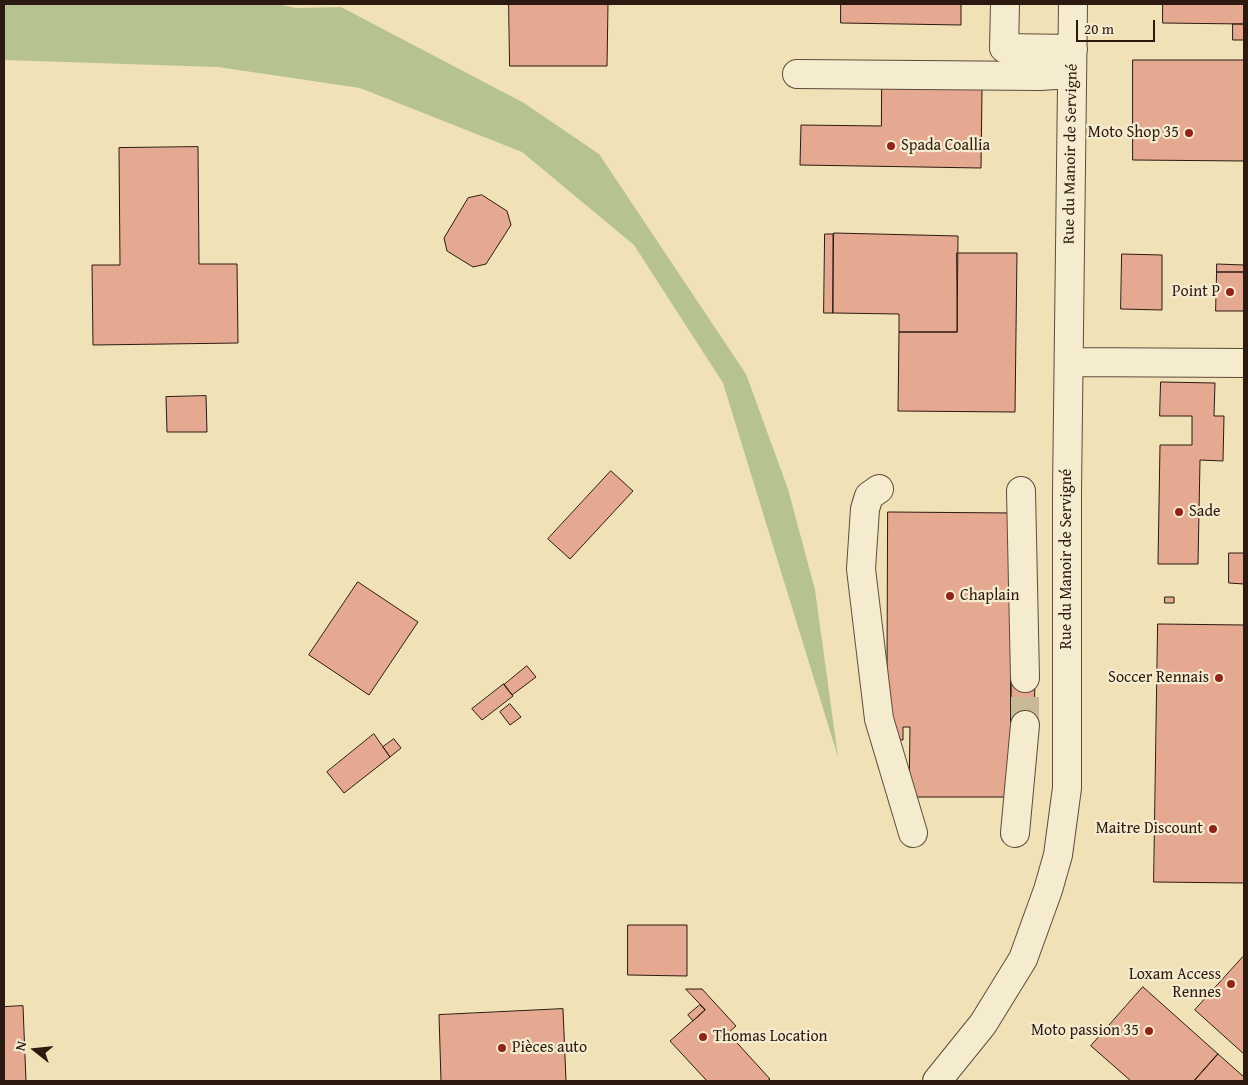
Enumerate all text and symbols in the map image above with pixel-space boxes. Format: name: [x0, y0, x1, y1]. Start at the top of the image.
scale bar: [1078, 10, 1157, 42]
text: 20 m: [1084, 18, 1114, 39]
street label: Rue du Manoir de Servigné: [1060, 64, 1082, 244]
place label: Moto Shop 35: [1088, 123, 1179, 143]
marker: Moto Shop 35: [1183, 127, 1195, 139]
place label: Spada Coallia: [901, 136, 990, 156]
marker: Spada Coallia: [885, 140, 897, 152]
place label: Point P: [1172, 282, 1220, 302]
marker: Point P: [1224, 286, 1236, 298]
street label: Rue du Manoir de Servigné: [1057, 469, 1077, 649]
place label: Sade: [1189, 502, 1220, 522]
marker: Sade: [1173, 506, 1185, 518]
place label: Chaplain: [960, 586, 1019, 606]
marker: Chaplain: [944, 590, 956, 602]
place label: Soccer Rennais: [1108, 668, 1209, 688]
marker: Soccer Rennais: [1213, 672, 1225, 684]
place label: Maitre Discount: [1096, 819, 1203, 839]
marker: Maitre Discount: [1207, 823, 1219, 835]
place label: Loxam Access Rennes: [1129, 965, 1221, 1003]
marker: Loxam Access Rennes: [1225, 978, 1237, 990]
place label: Moto passion 35: [1031, 1021, 1139, 1041]
north arrow: [10, 1025, 60, 1075]
marker: Moto passion 35: [1143, 1025, 1155, 1037]
place label: Thomas Location: [713, 1027, 828, 1047]
marker: Thomas Location: [697, 1031, 709, 1043]
place label: Pièces auto: [512, 1038, 587, 1058]
text: N: [10, 1039, 31, 1053]
marker: Pièces auto: [496, 1042, 508, 1054]

